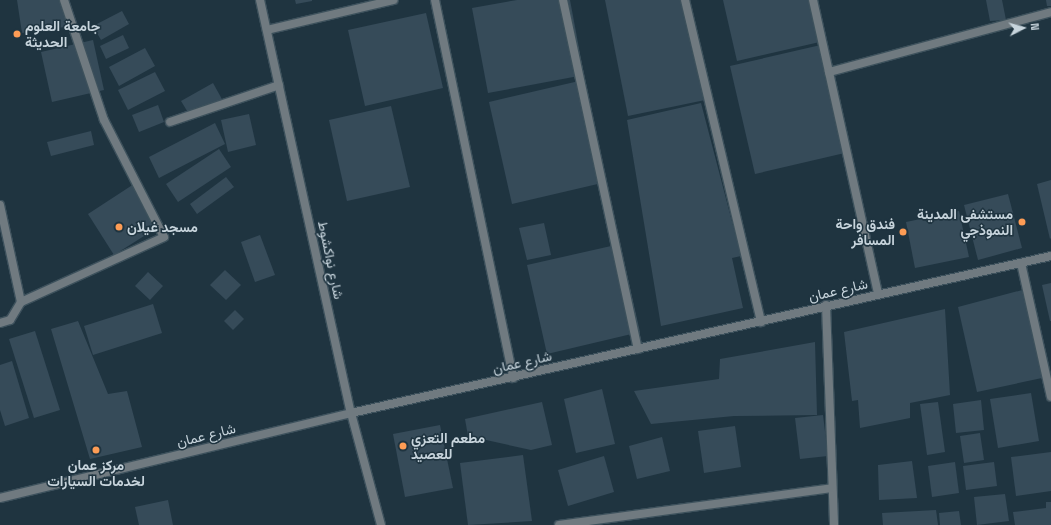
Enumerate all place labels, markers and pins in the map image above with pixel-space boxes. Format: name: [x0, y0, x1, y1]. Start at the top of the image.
place label: جامعة العلوم الحديثة: [25, 18, 100, 50]
marker: جامعة العلوم الحديثة: [12, 29, 22, 39]
place label: مستشفى المدينة النموذجي: [917, 206, 1013, 238]
place label: فندق واحة المسافر: [836, 216, 895, 248]
marker: مستشفى المدينة النموذجي: [1016, 216, 1028, 228]
place label: مسجد غيلان: [127, 219, 198, 235]
marker: مسجد غيلان: [114, 222, 124, 232]
marker: فندق واحة المسافر: [898, 227, 908, 237]
place label: مطعم التعزي للعصيد: [411, 430, 485, 462]
marker: مطعم التعزي للعصيد: [398, 441, 408, 451]
marker: مركز عمان لخدمات السيارات: [91, 445, 101, 455]
place label: مركز عمان لخدمات السيارات: [47, 457, 145, 490]

